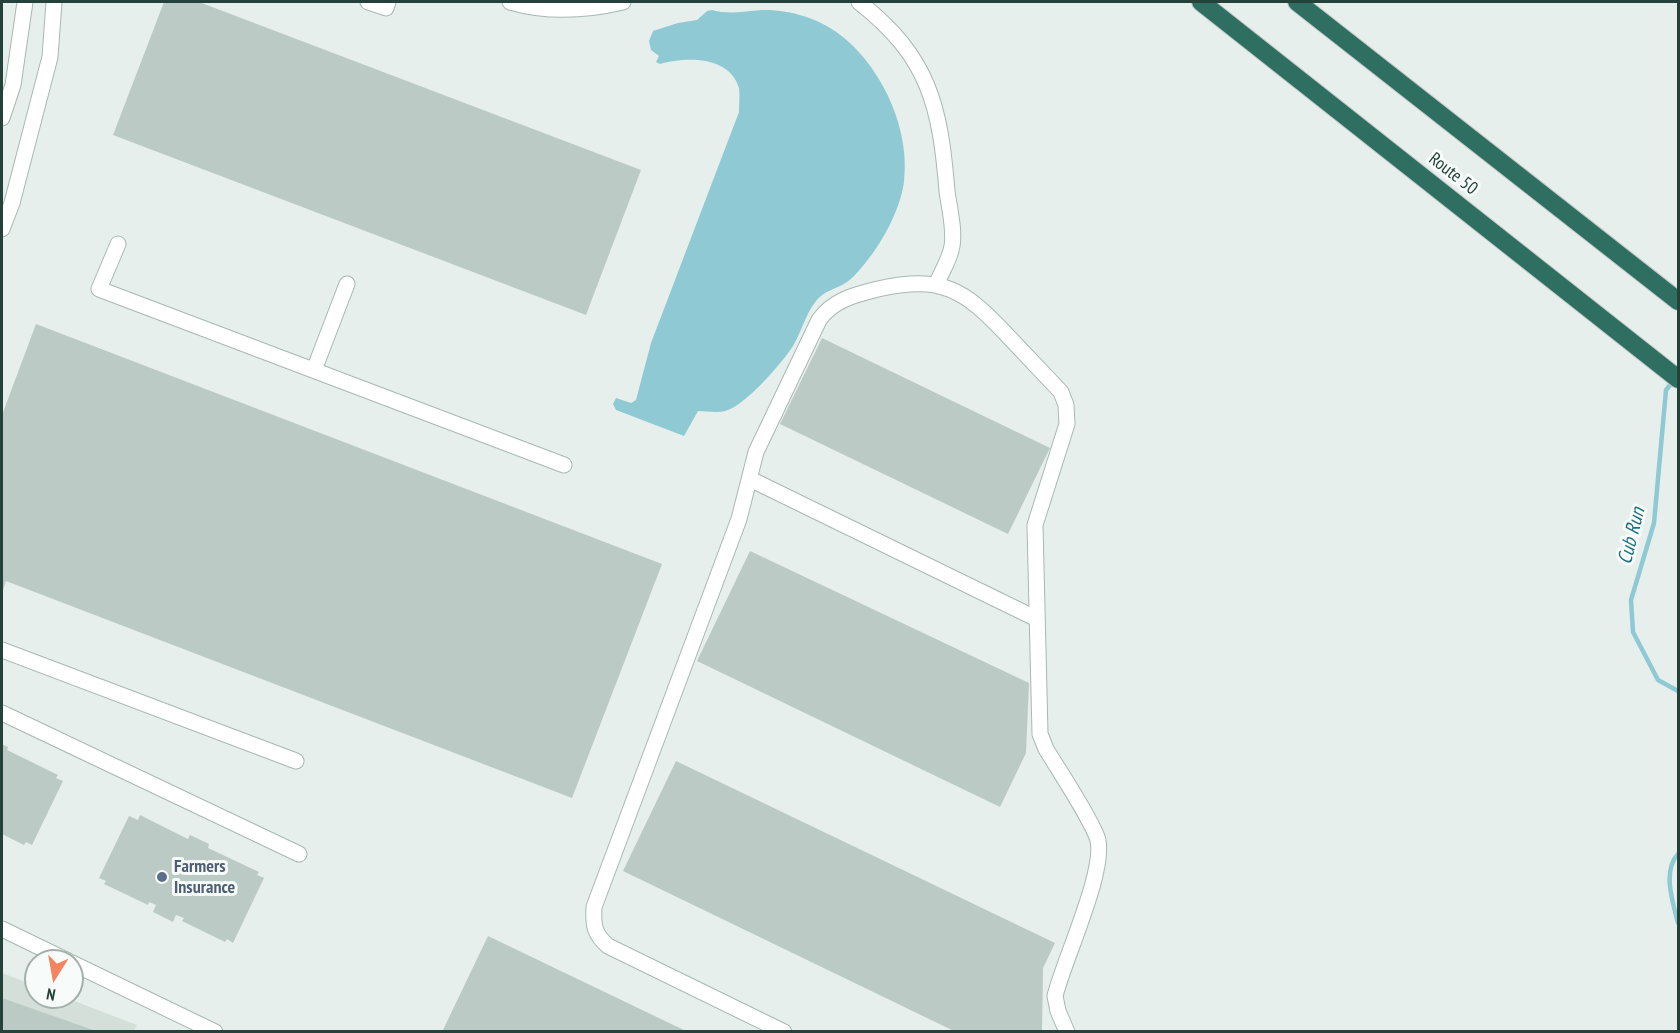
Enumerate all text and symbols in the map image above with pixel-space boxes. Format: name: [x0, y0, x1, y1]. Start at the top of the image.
street label: Route 50: [1424, 148, 1482, 200]
water label: Cub Run: [1613, 505, 1651, 567]
place label: Farmers Insurance: [174, 856, 235, 898]
marker: Farmers Insurance: [155, 870, 169, 884]
north arrow: [24, 949, 84, 1009]
text: N: [45, 984, 57, 1005]

